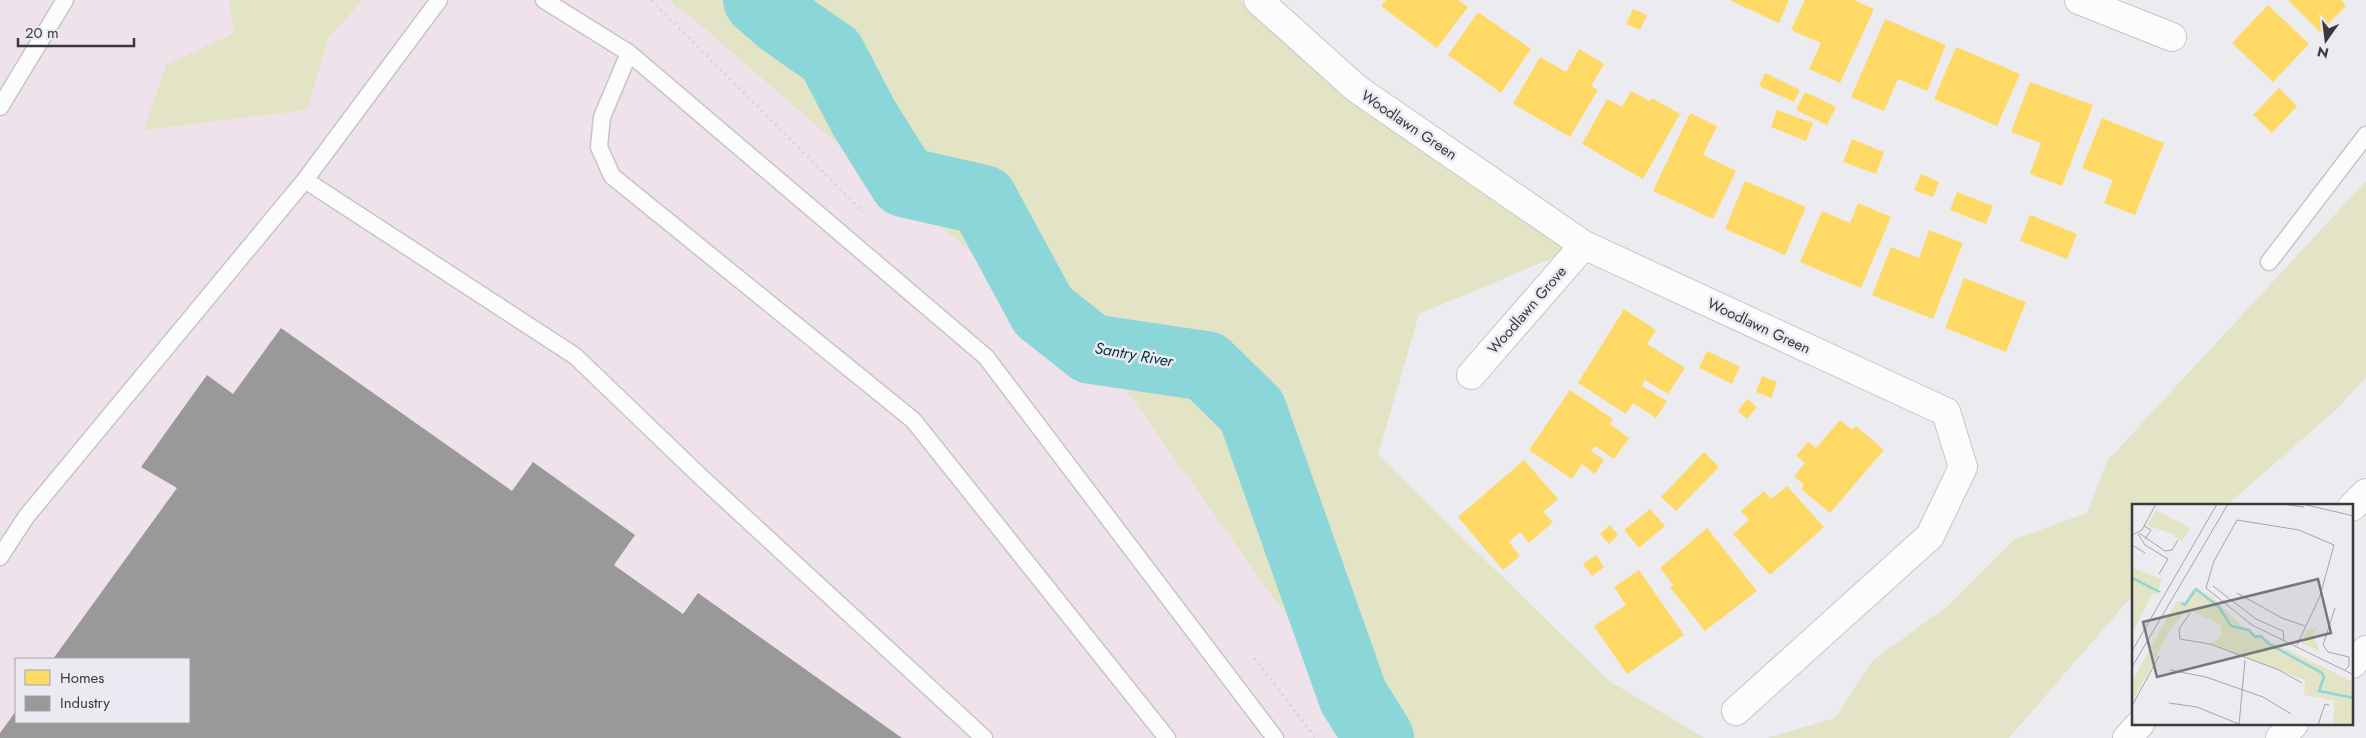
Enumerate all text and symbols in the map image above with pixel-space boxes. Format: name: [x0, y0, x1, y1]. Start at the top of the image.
scale bar: [18, 15, 134, 47]
north arrow: [2301, 15, 2351, 65]
text: 20 m: [25, 22, 59, 44]
text: N: [2315, 42, 2331, 64]
street label: Woodlawn Green: [1357, 85, 1461, 165]
street label: Woodlawn Grove: [1482, 261, 1572, 359]
street label: Woodlawn Green: [1704, 292, 1814, 360]
water label: Santry River: [1093, 336, 1177, 373]
inset map: [2132, 504, 2354, 726]
legend: [15, 658, 190, 723]
text: Homes: [60, 667, 104, 689]
text: Industry: [60, 692, 110, 714]

